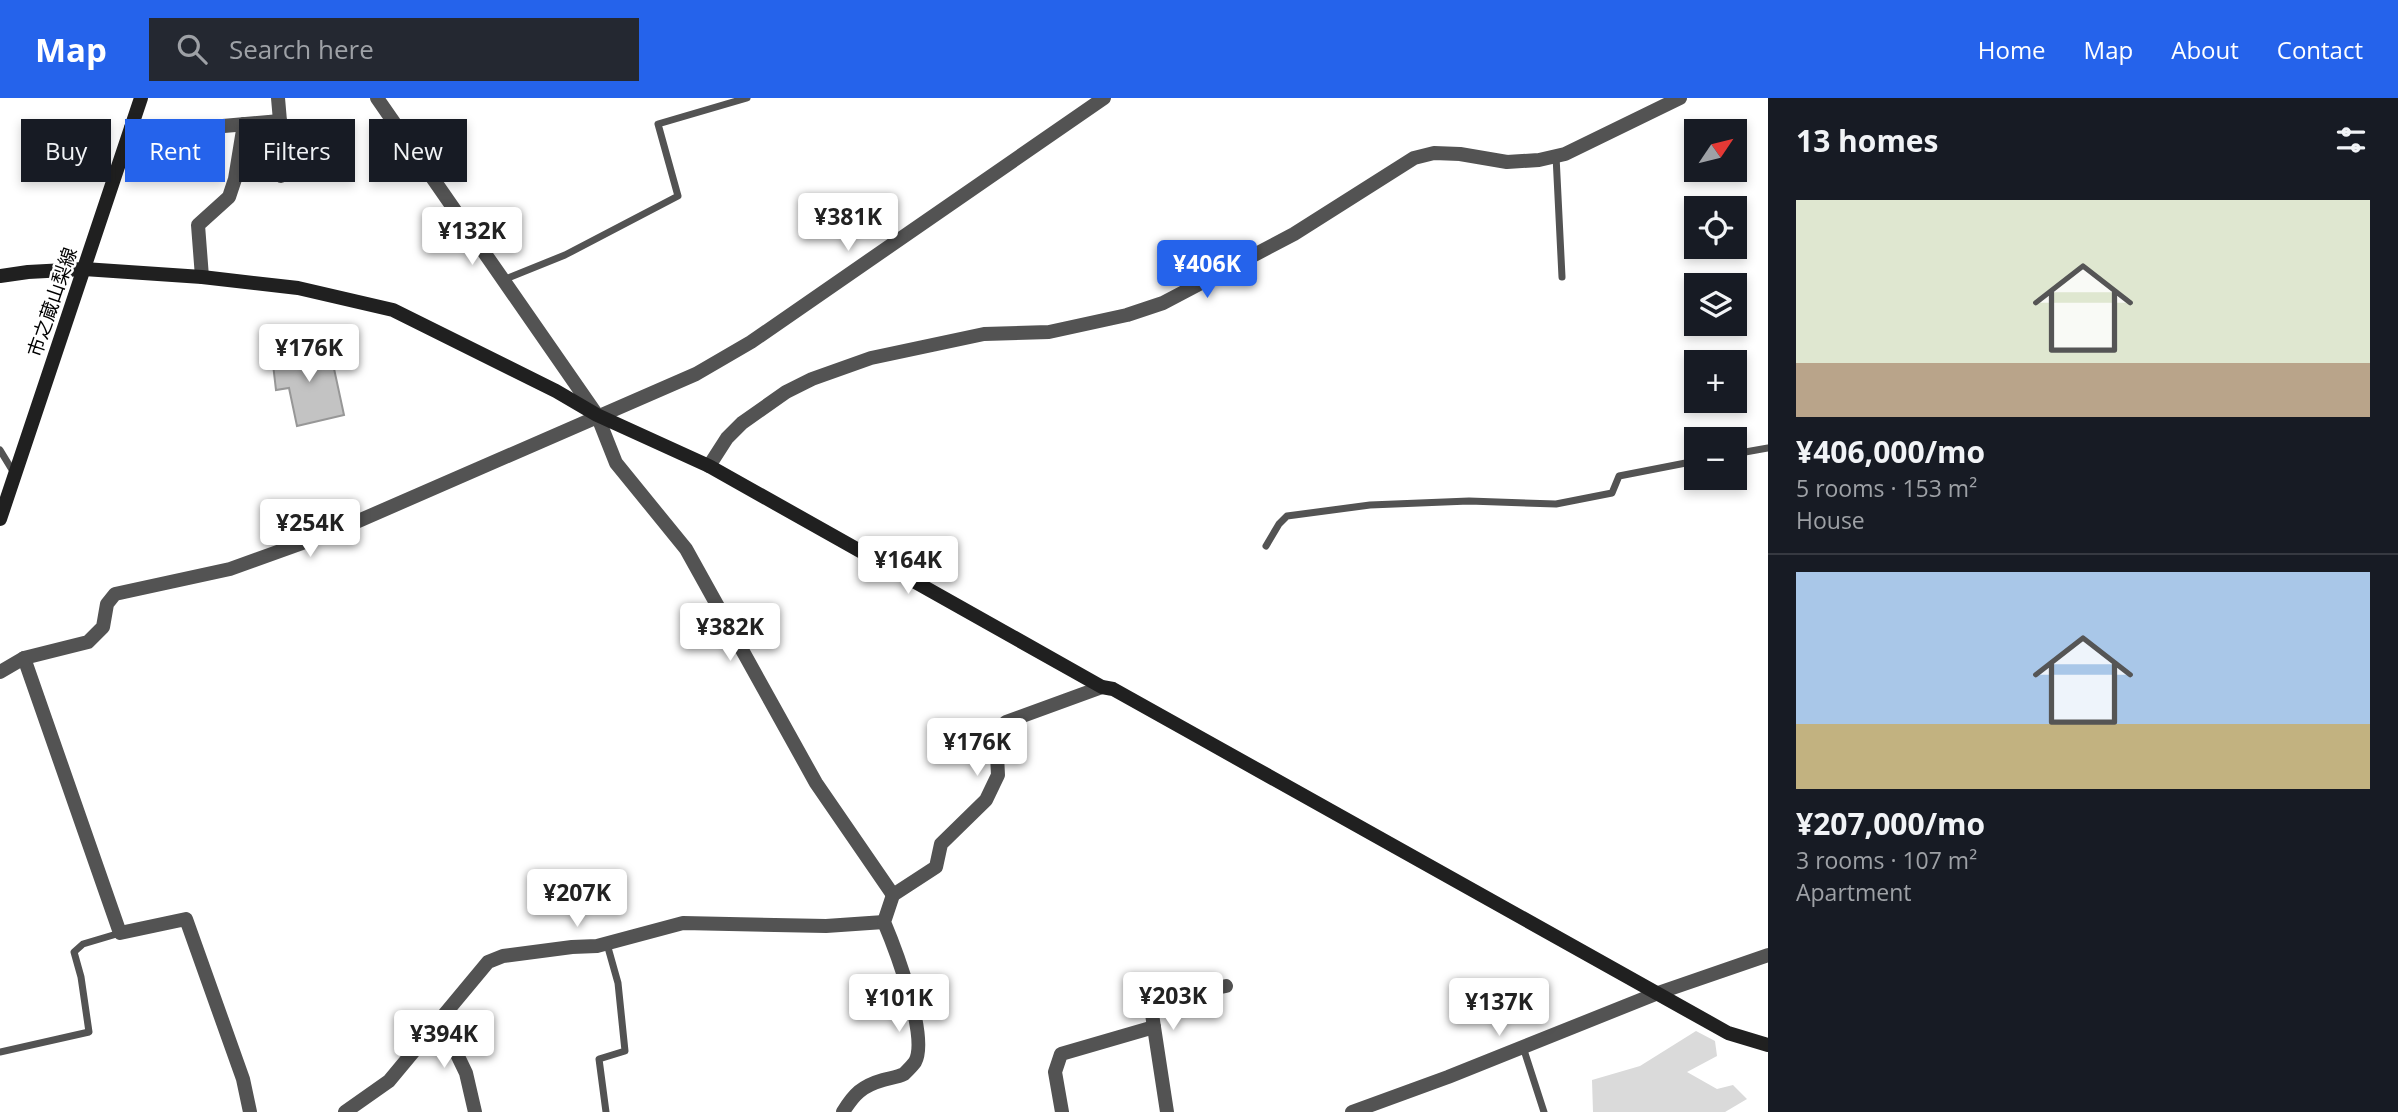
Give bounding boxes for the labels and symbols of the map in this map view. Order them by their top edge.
north arrow [1684,119,1746,182]
pin: ¥381K [799,194,897,253]
pin: ¥132K [423,208,521,267]
pin: ¥406K [1158,240,1256,300]
street label: 市之蔵山梨線 [21,244,83,360]
pin: ¥176K [260,324,358,384]
pin: ¥254K [261,500,359,559]
pin: ¥164K [859,536,957,596]
pin: ¥382K [681,603,779,663]
pin: ¥176K [928,718,1026,778]
pin: ¥207K [528,870,626,929]
pin: ¥203K [1124,972,1222,1032]
pin: ¥101K [850,974,948,1034]
pin: ¥137K [1450,978,1548,1038]
pin: ¥394K [395,1010,493,1070]

